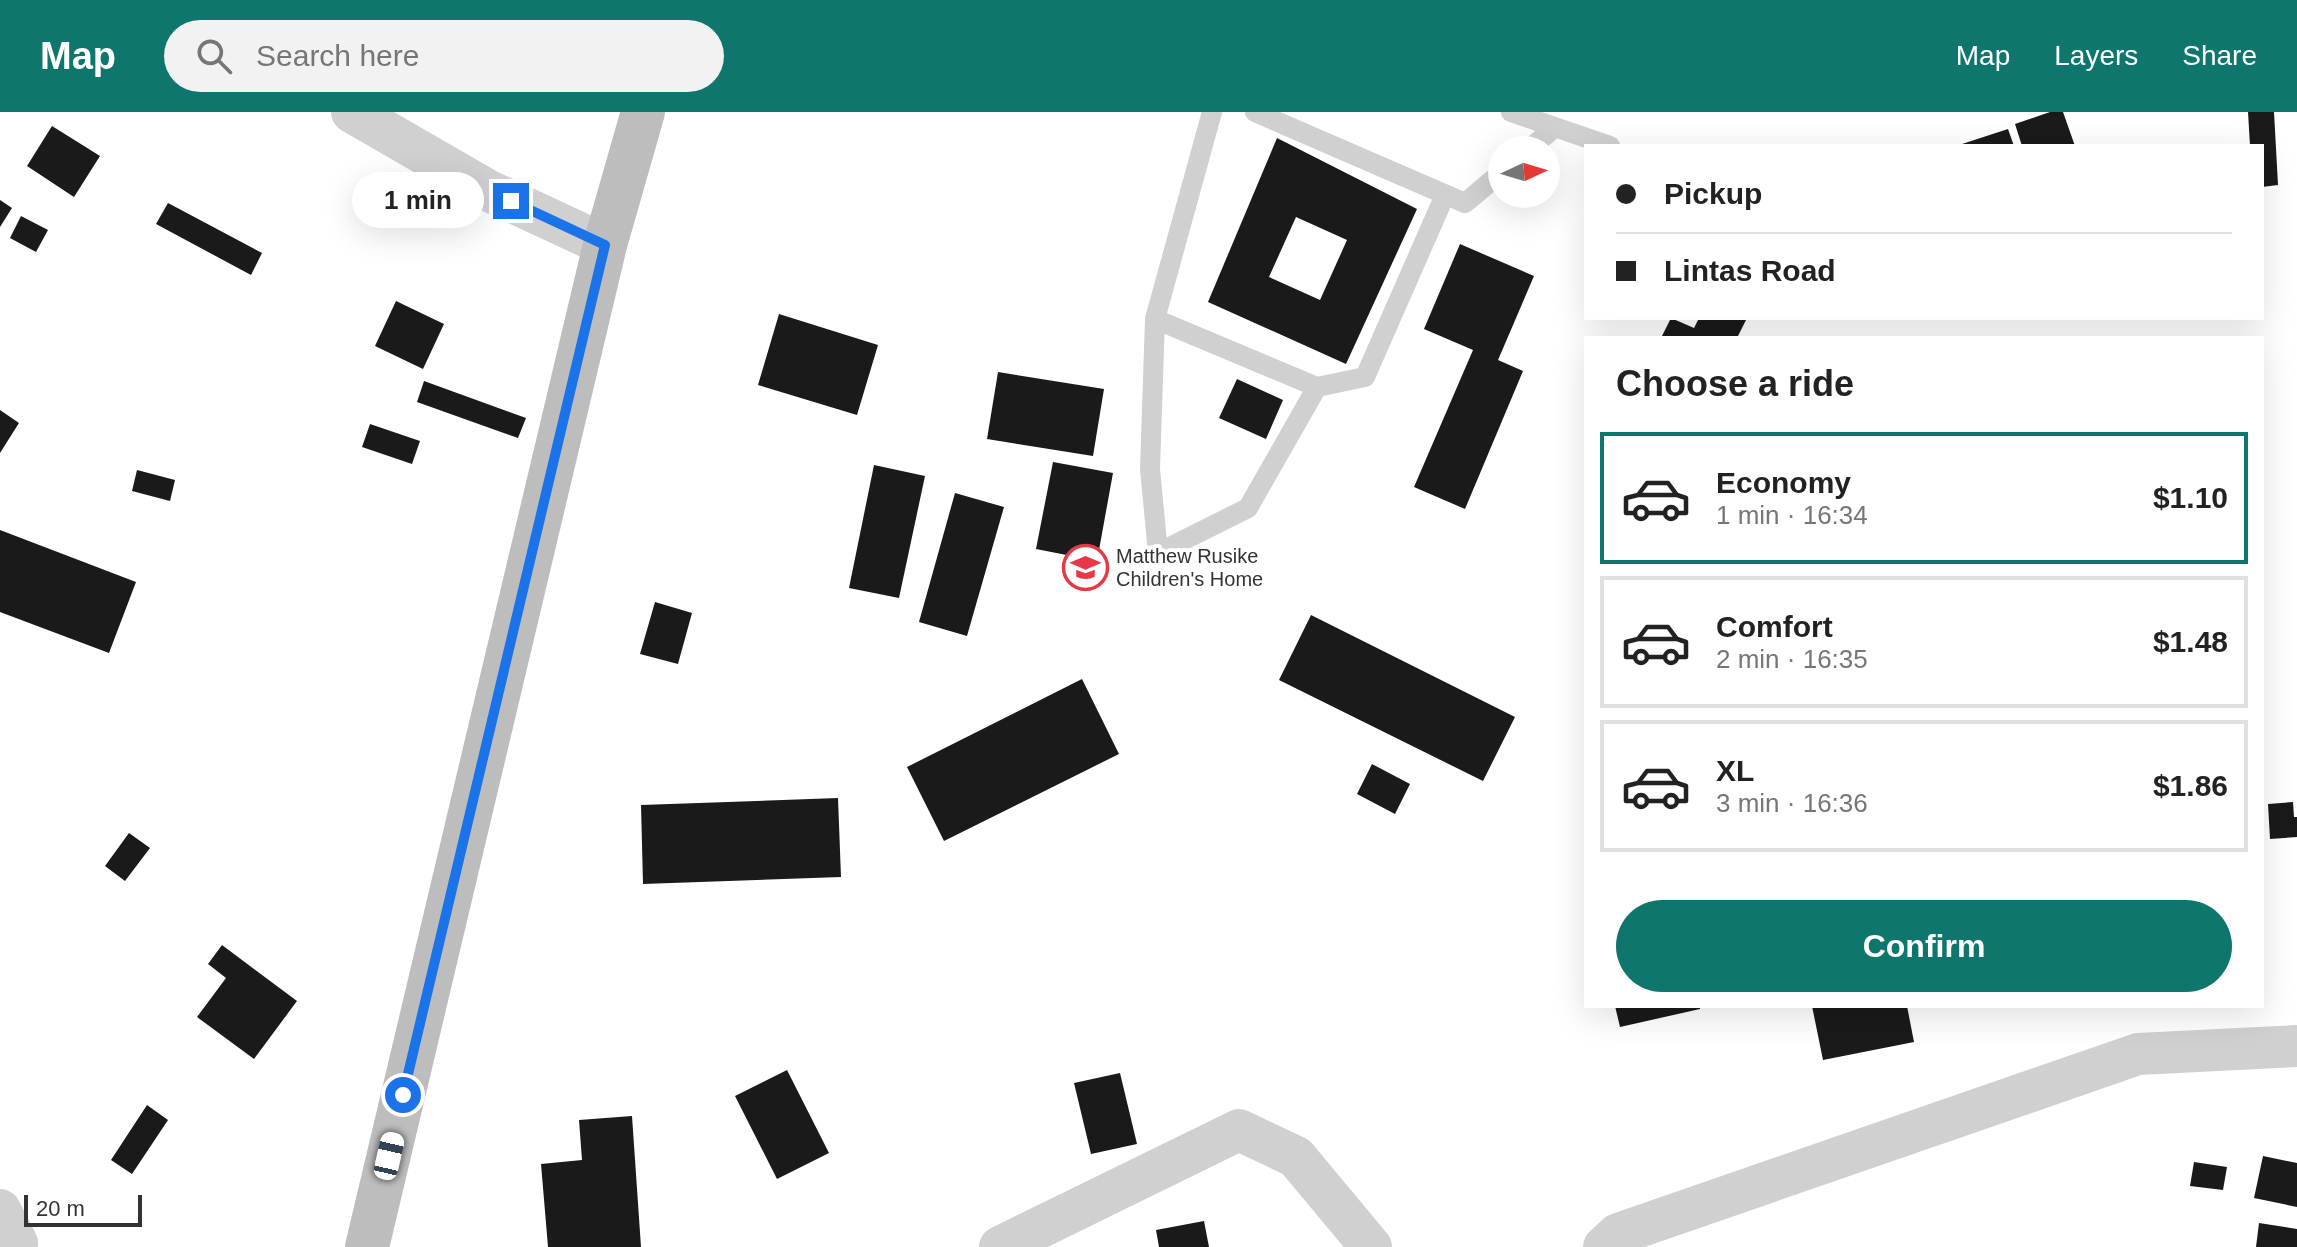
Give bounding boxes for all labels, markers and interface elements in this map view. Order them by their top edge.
search box [164,20,724,92]
icon: search [192,34,236,78]
text: Map [40,35,116,77]
text: Search here [256,39,419,72]
text: Map [1956,40,2010,71]
text: Layers [2054,40,2138,71]
text: Share [2182,40,2257,71]
north arrow [1488,136,1560,208]
map controls [1488,136,1560,208]
callout: 1 min [351,173,483,229]
text: Pickup [1664,177,1762,210]
route end [493,183,529,219]
text: 1 min [384,185,452,215]
text: Lintas Road [1664,254,1836,287]
text: Choose a ride [1616,363,1854,404]
icon: car [1620,462,1692,534]
text: Economy [1716,466,1851,499]
text: $1.10 [2153,481,2228,514]
text: 1 min · 16:34 [1716,500,1868,530]
school or university icon: Matthew Rusike Children's Home [1061,543,1109,591]
place label: Matthew Rusike Children's Home [1116,545,1263,590]
icon: car [1620,606,1692,678]
text: Comfort [1716,610,1833,643]
text: $1.48 [2153,625,2228,658]
text: 2 min · 16:35 [1716,644,1868,674]
icon: car [1620,750,1692,822]
text: XL [1716,754,1754,787]
text: $1.86 [2153,769,2228,802]
text: 3 min · 16:36 [1716,788,1868,818]
button: Confirm [1616,900,2232,992]
route start [385,1077,421,1113]
car [372,1130,406,1182]
scale bar [24,1191,142,1227]
text: 20 m [36,1196,85,1221]

